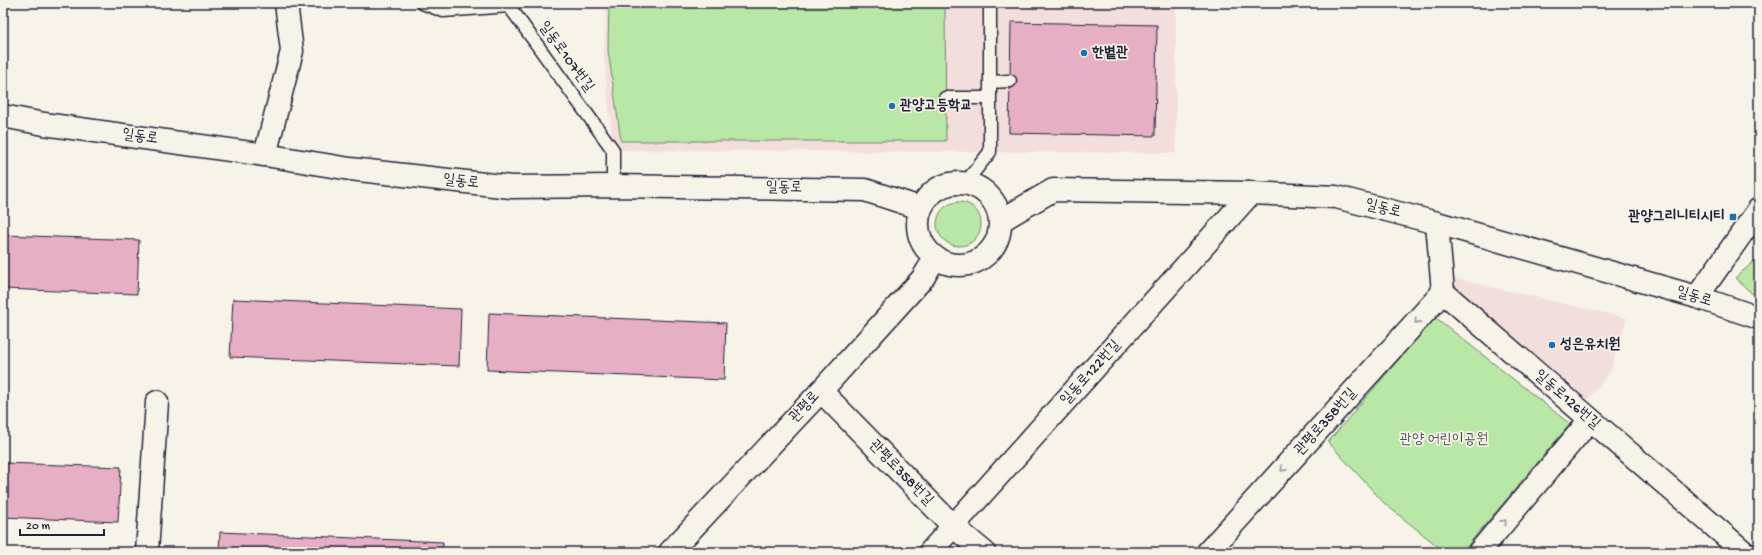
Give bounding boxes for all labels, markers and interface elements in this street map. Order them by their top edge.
street label: 일동로107번길 [534,18,598,96]
place label: 한볕관 [1091,44,1128,62]
marker: 한볕관 [1079,48,1089,58]
place label: 관양고등학교 [899,97,972,115]
marker: 관양고등학교 [887,101,897,111]
street label: 일동로 [121,126,159,148]
street label: 일동로 [442,171,480,193]
street label: 일동로 [766,179,802,197]
street label: 일동로 [1363,196,1403,222]
place label: 관양그리니티시티 [1627,208,1725,226]
marker: 관양그리니티시티 [1728,212,1738,222]
street label: 일동로 [1674,283,1714,311]
one-way arrow [1415,316,1422,323]
place label: 성은유치원 [1560,336,1620,354]
street label: 일동로122번길 [1057,337,1125,409]
marker: 성은유치원 [1547,340,1557,350]
street label: 일동로126번길 [1530,367,1604,433]
street label: 관평로358번길 [1291,385,1361,459]
street label: 관평로 [786,388,824,426]
park label: 관양 어린이공원 [1400,431,1488,449]
street label: 관평로358번길 [865,436,937,510]
one-way arrow [1280,464,1288,472]
scale bar [20,511,104,537]
text: 20 m [26,520,51,534]
one-way arrow [1500,520,1507,527]

